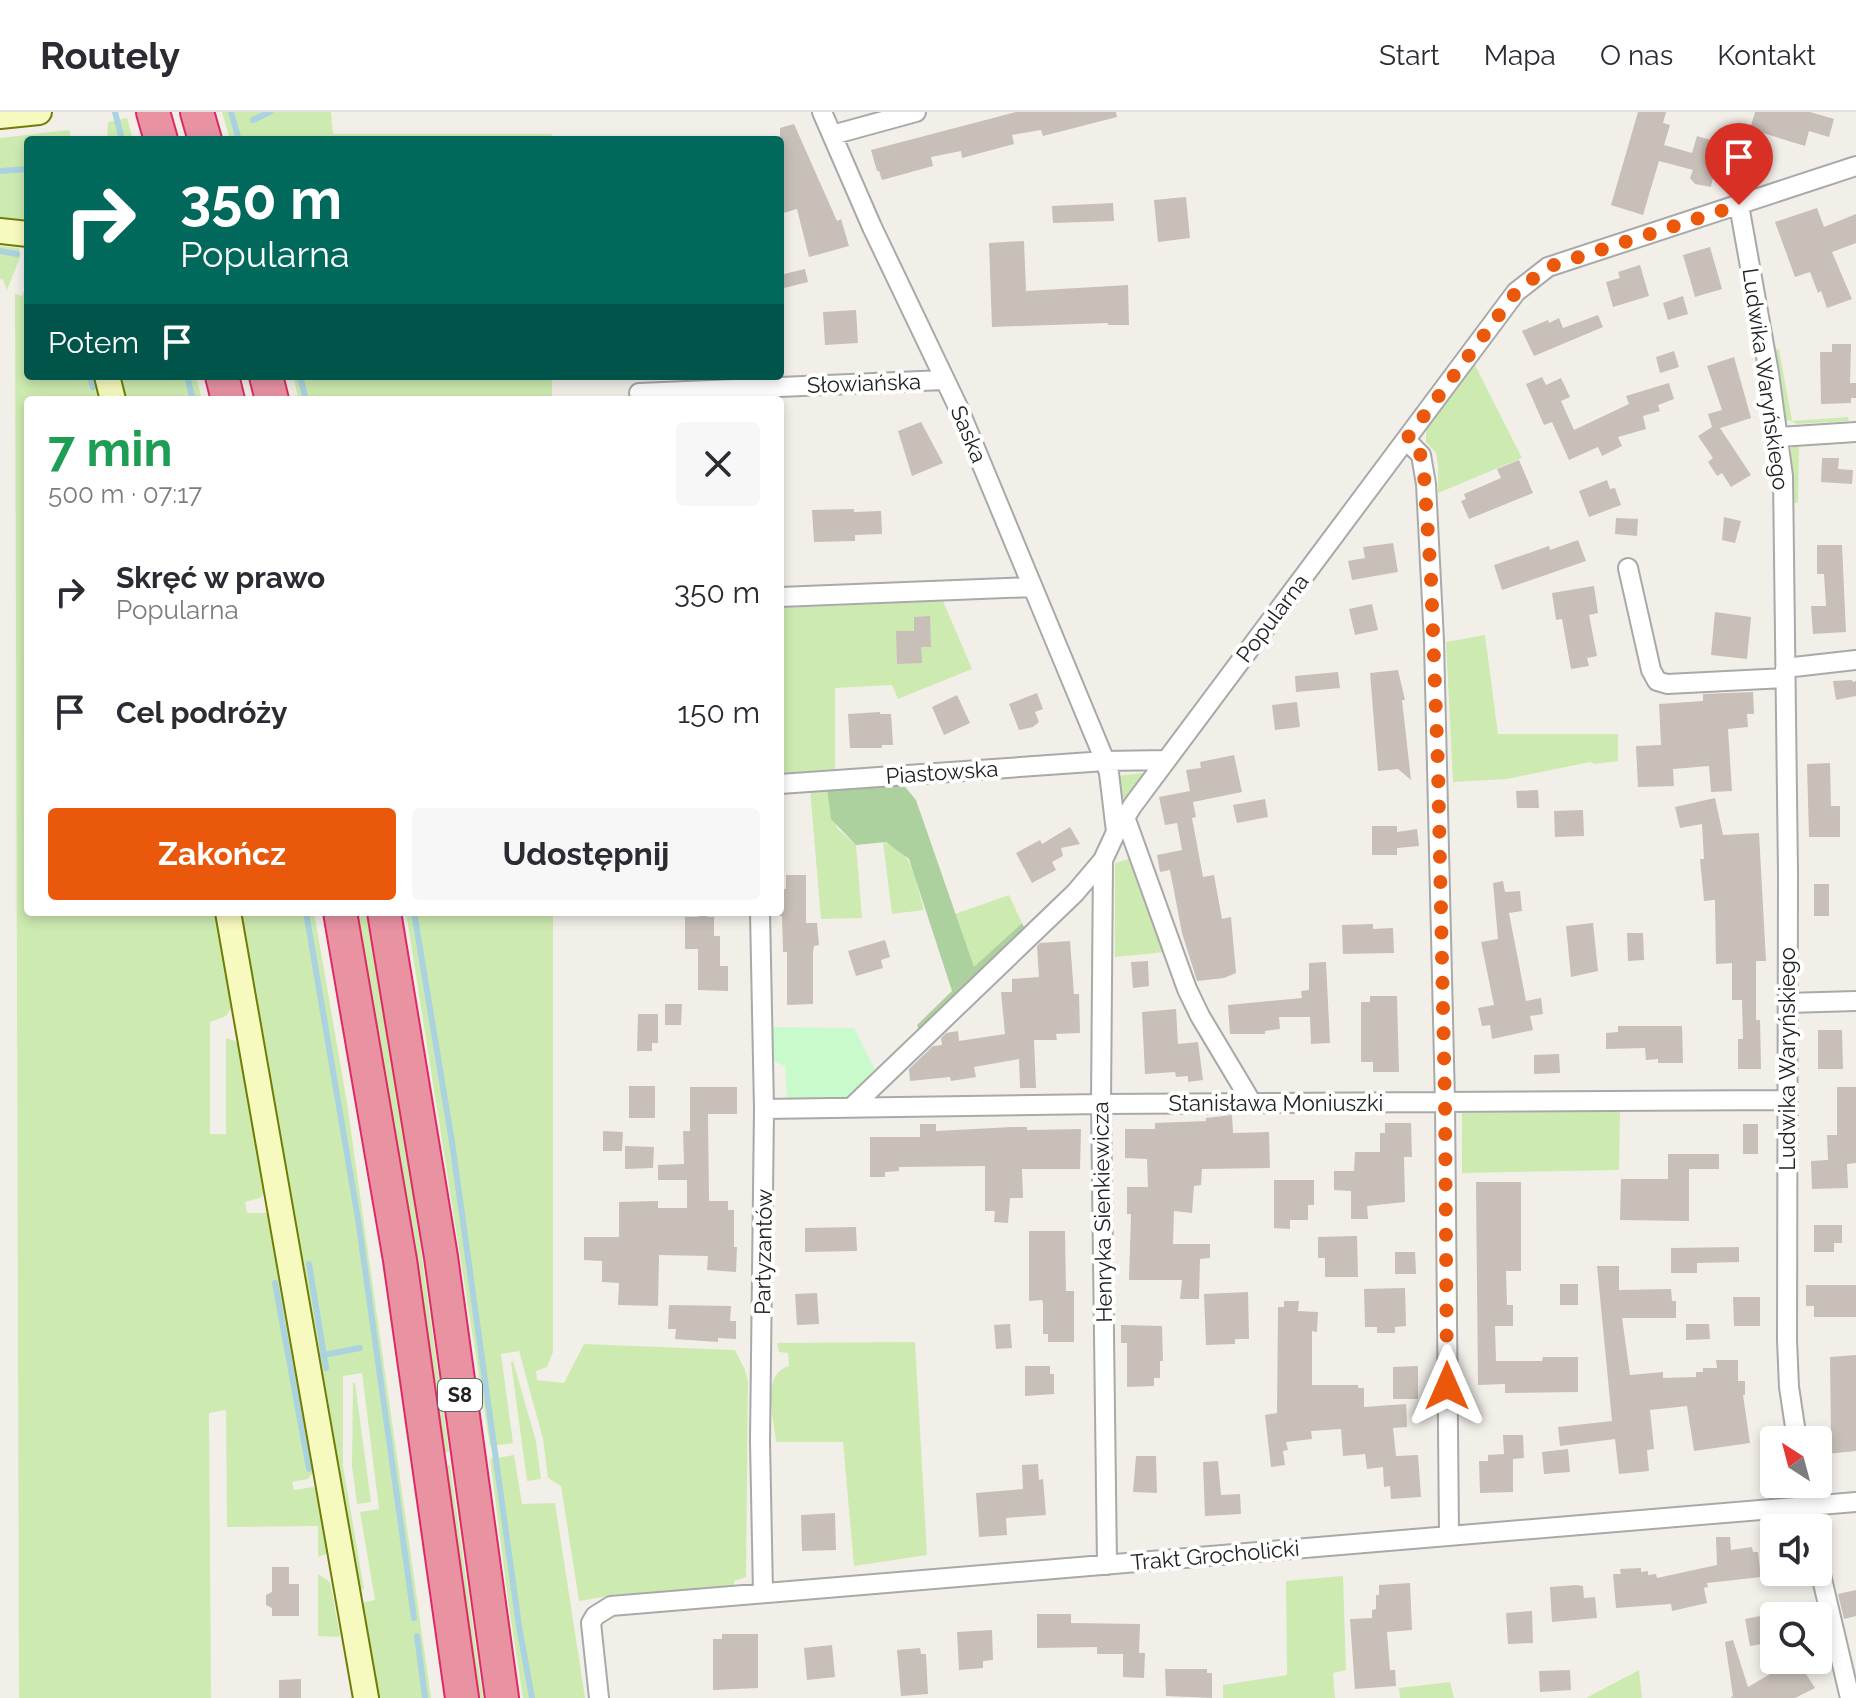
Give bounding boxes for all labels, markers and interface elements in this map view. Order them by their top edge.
text: Routely [40,33,180,78]
text: Start [1379,39,1440,72]
text: Mapa [1484,39,1556,72]
text: O nas [1600,39,1673,72]
text: Kontakt [1717,39,1816,72]
pin [1705,123,1773,205]
icon: arrive [1717,135,1761,179]
text: 350 m [180,166,342,232]
icon: right [48,168,152,272]
text: Popularna [180,233,350,275]
street label: Ludwika Waryńskiego [1738,266,1794,492]
icon: arrive [155,320,199,364]
text: Potem [48,325,139,360]
street label: Słowiańska [806,368,922,398]
street label: Saska [945,401,993,467]
text: 7 min [48,421,172,477]
button: close [676,422,760,506]
text: 500 m · 07:17 [48,479,202,509]
text: Skręć w prawo [116,560,325,595]
street label: Popularna [1230,569,1314,667]
icon: right [48,570,92,614]
text: 350 m [674,575,760,610]
text: Popularna [116,595,239,625]
icon: arrive [48,690,92,734]
text: Cel podróży [116,695,288,730]
text: 150 m [677,695,760,730]
street label: Piastowska [885,755,999,789]
button: Zakończ [48,808,396,900]
button: Udostępnij [412,808,760,900]
street label: Ludwika Waryńskiego [1774,947,1800,1171]
street label: Stanisława Moniuszki [1169,1090,1383,1116]
street label: Henryka Sienkiewicza [1087,1101,1117,1323]
street label: Partyzantów [749,1189,777,1315]
position arrow [1405,1344,1489,1428]
road number: S8 [438,1379,482,1411]
north arrow [1760,1426,1832,1498]
map controls [1760,1426,1832,1674]
button: sound [1760,1514,1832,1586]
street label: Trakt Grocholicki [1130,1535,1300,1575]
button: search [1760,1602,1832,1674]

